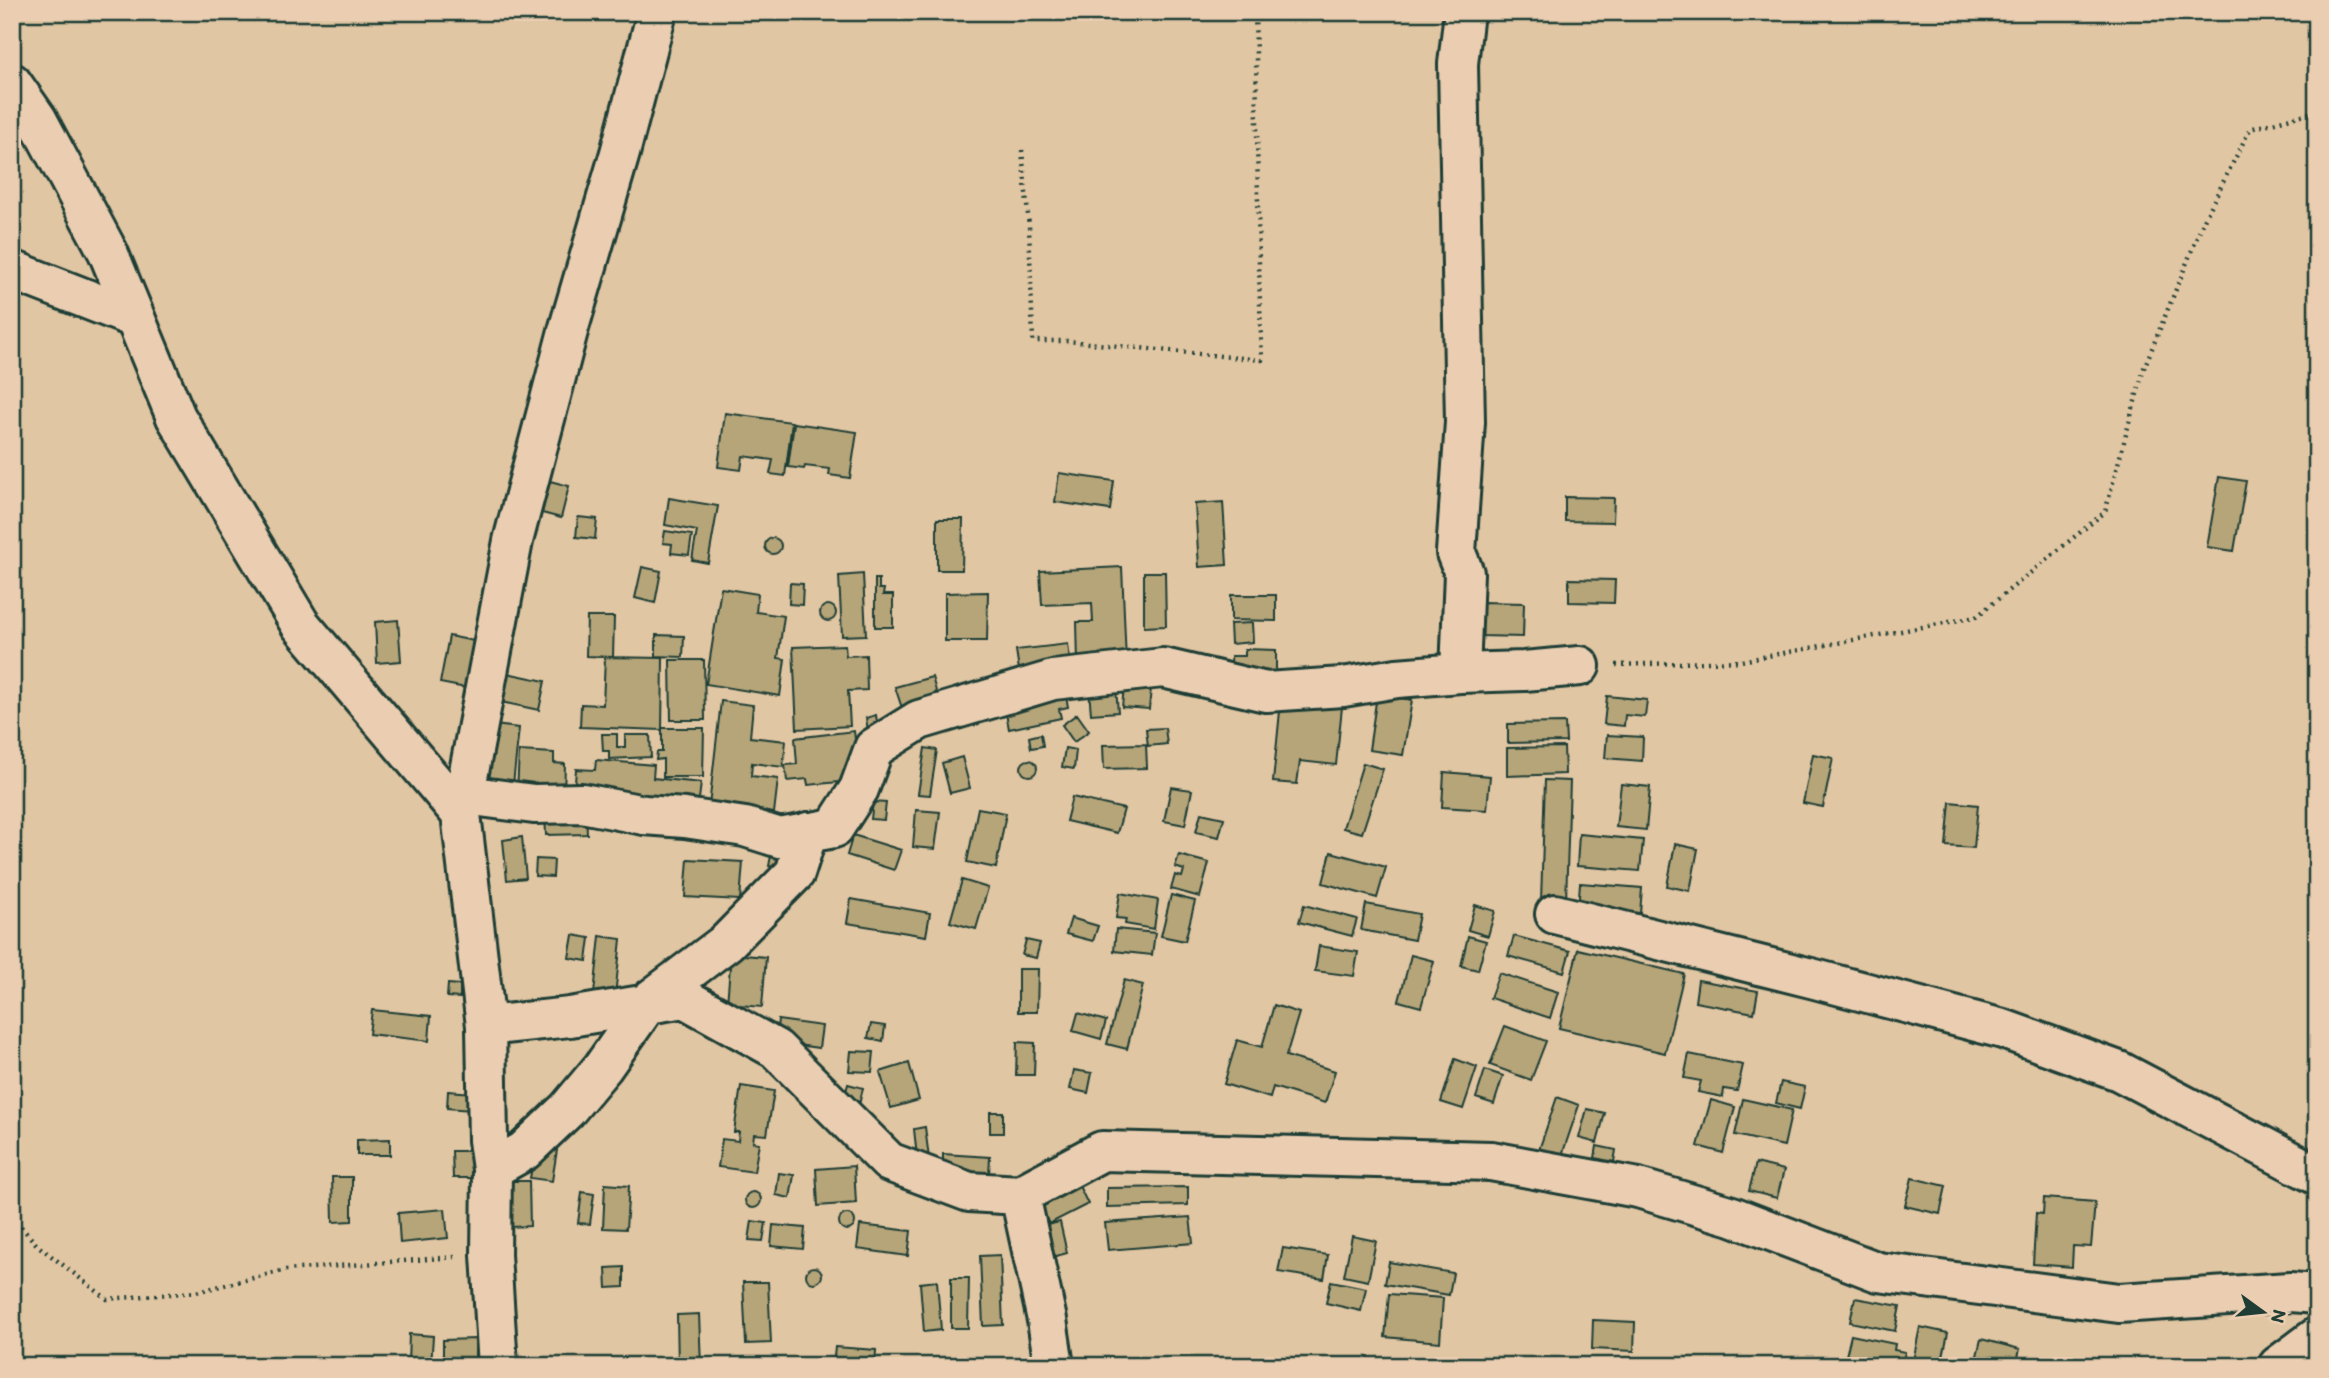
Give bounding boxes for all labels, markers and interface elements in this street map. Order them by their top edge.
north arrow [2228,1276,2298,1346]
text: N [2266,1307,2292,1325]

